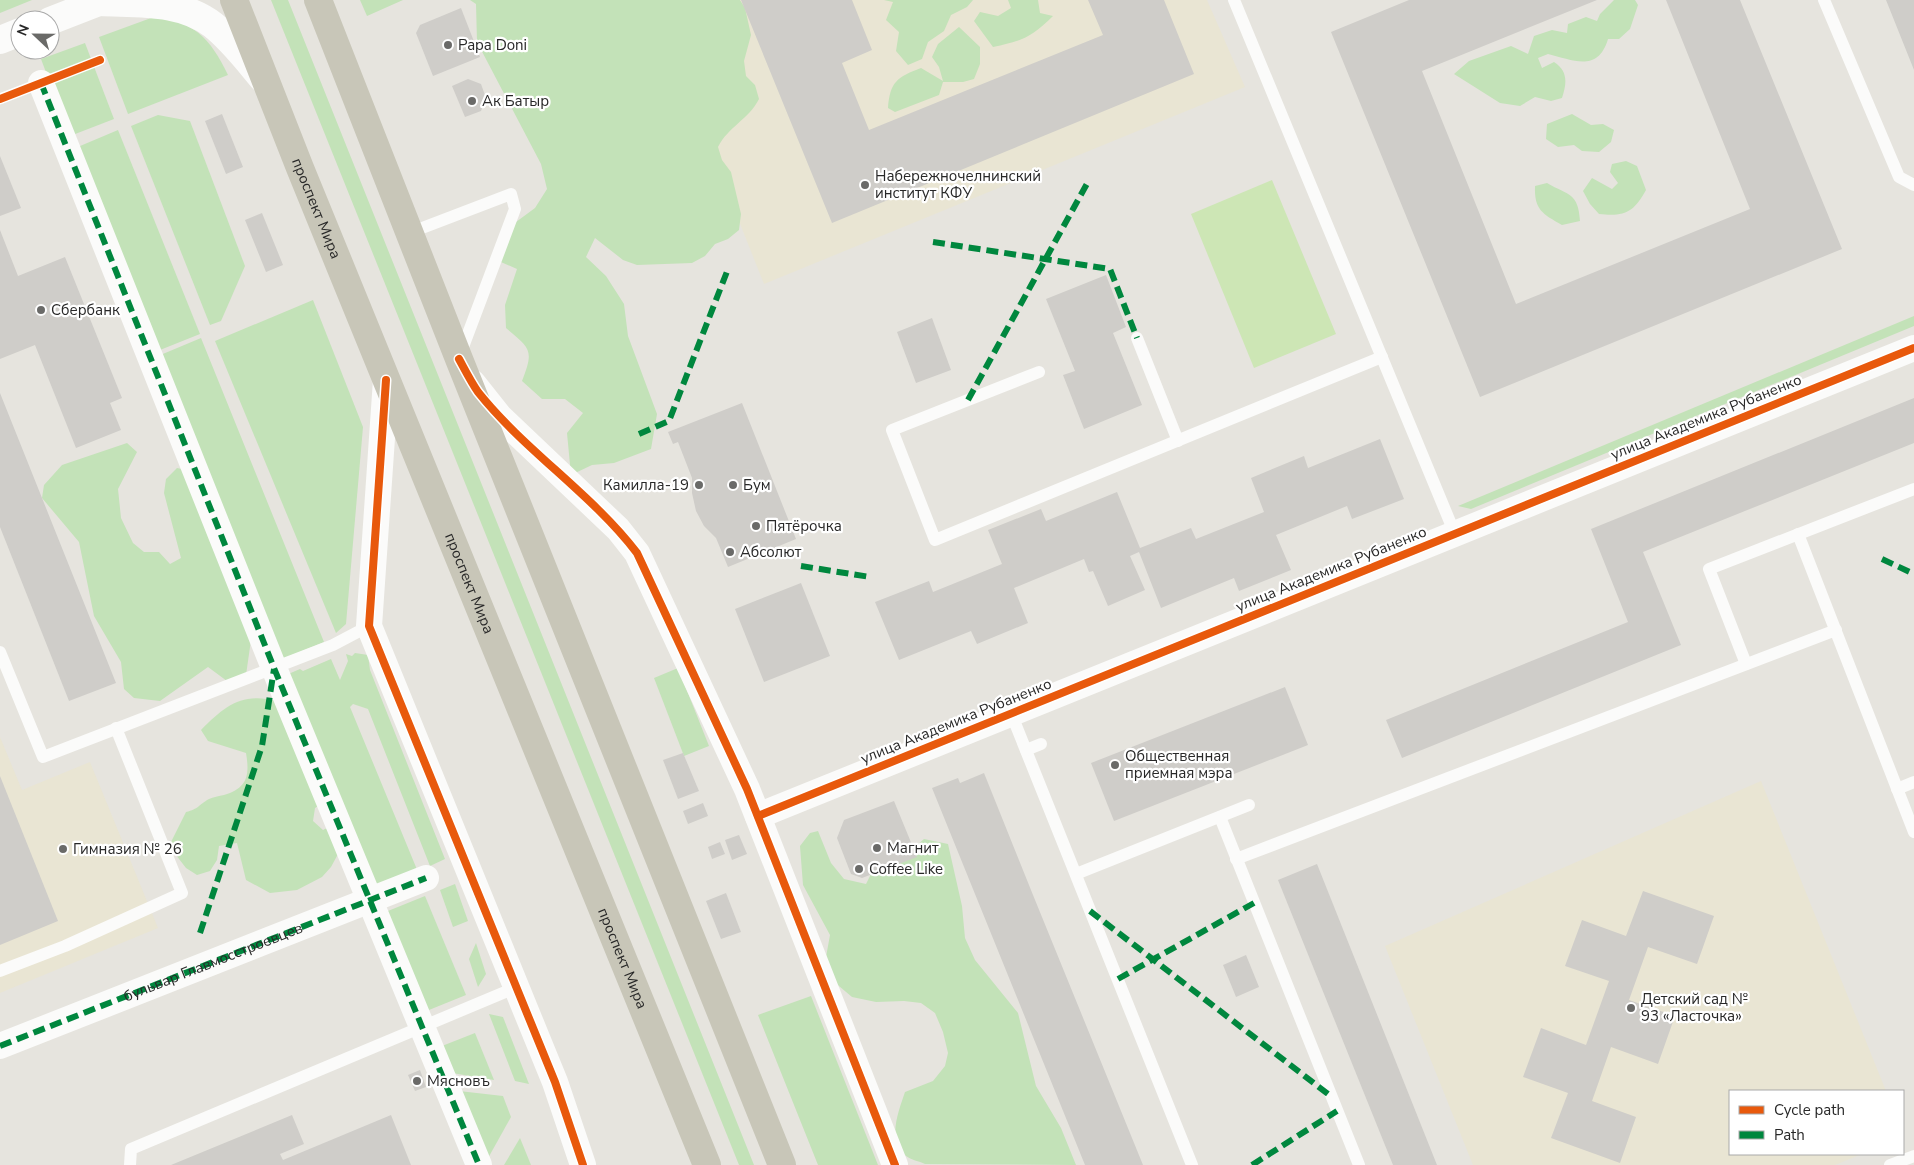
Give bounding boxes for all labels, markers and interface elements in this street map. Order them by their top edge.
north arrow [10,10,60,60]
text: N [13,22,34,39]
place label: Papa Doni [458,35,527,55]
marker: Papa Doni [442,39,454,51]
place label: Ак Батыр [482,91,549,111]
marker: Ак Батыр [466,95,478,107]
street label: проспект Мира [287,155,346,262]
place label: Набережночелнинский институт КФУ [875,166,1041,203]
marker: Набережночелнинский институт КФУ [859,179,871,191]
place label: Сбербанк [51,300,120,320]
marker: Сбербанк [35,304,47,316]
street label: улица Академика Рубаненко [1608,369,1804,465]
place label: Камилла-19 [603,475,689,495]
place label: Бум [743,475,771,495]
marker: Камилла-19 [693,479,705,491]
marker: Бум [727,479,739,491]
place label: Пятёрочка [766,516,842,536]
marker: Пятёрочка [750,520,762,532]
street label: улица Академика Рубаненко [1233,521,1429,617]
street label: проспект Мира [440,530,499,637]
place label: Абсолют [740,542,802,562]
marker: Абсолют [724,546,736,558]
street label: улица Академика Рубаненко [858,673,1054,769]
place label: Общественная приемная мэра [1125,746,1232,783]
marker: Общественная приемная мэра [1109,759,1121,771]
place label: Магнит [887,838,939,858]
place label: Гимназия № 26 [73,839,182,859]
marker: Магнит [871,842,883,854]
marker: Гимназия № 26 [57,843,69,855]
place label: Coffee Like [869,859,943,879]
marker: Coffee Like [853,863,865,875]
street label: проспект Мира [593,905,652,1012]
street label: бульвар Главмосстроевцев [121,918,306,1006]
place label: Детский сад № 93 «Ласточка» [1641,989,1748,1026]
marker: Детский сад № 93 «Ласточка» [1625,1002,1637,1014]
place label: Мясновъ [427,1071,490,1091]
marker: Мясновъ [411,1075,423,1087]
legend [1729,1090,1904,1155]
text: Cycle path [1774,1100,1845,1120]
text: Path [1774,1125,1805,1145]

